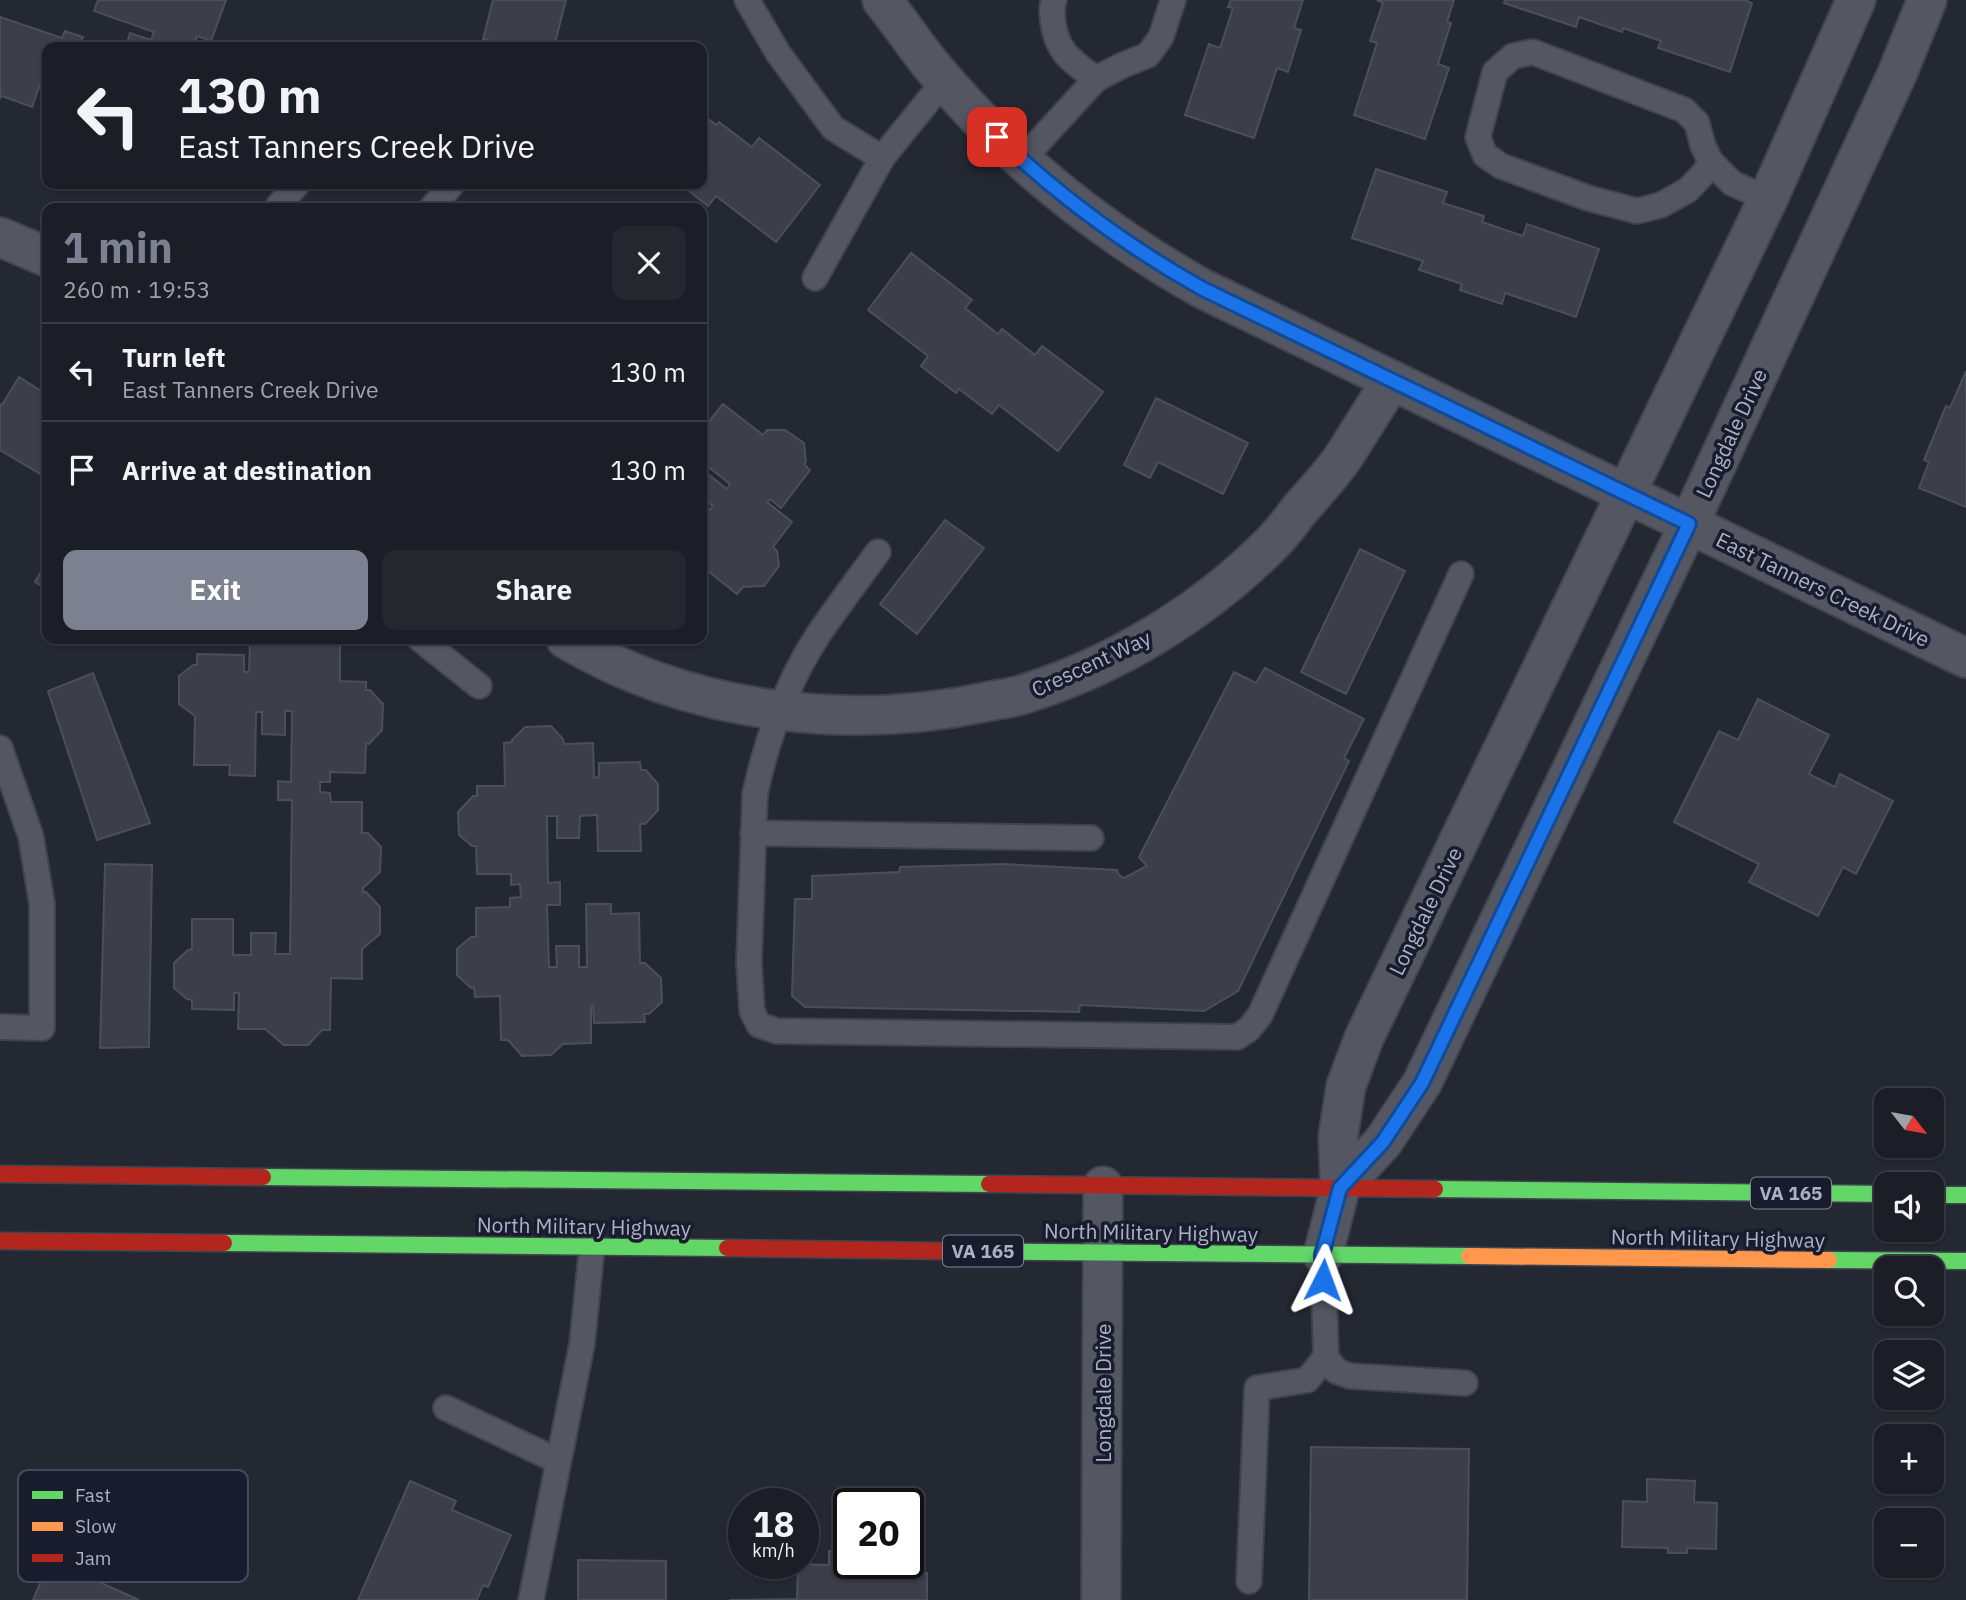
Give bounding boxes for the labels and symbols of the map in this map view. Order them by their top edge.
pin [967,107,1027,167]
street label: Longdale Drive [1689,364,1773,502]
street label: East Tanners Creek Drive [1712,525,1934,653]
street label: Crescent Way [1027,623,1156,703]
street label: Longdale Drive [1382,842,1468,980]
north arrow [1874,1088,1944,1158]
road number: VA 165 [1751,1177,1831,1208]
street label: North Military Highway [477,1210,692,1242]
street label: North Military Highway [1044,1216,1259,1248]
street label: North Military Highway [1611,1222,1826,1254]
road number: VA 165 [943,1236,1023,1266]
position arrow [1286,1243,1360,1317]
street label: Longdale Drive [1089,1323,1117,1463]
legend [18,1470,248,1582]
text: Fast [75,1483,111,1507]
speed limit sign: 20 [833,1488,924,1579]
text: Slow [75,1514,116,1538]
text: Jam [75,1546,111,1570]

